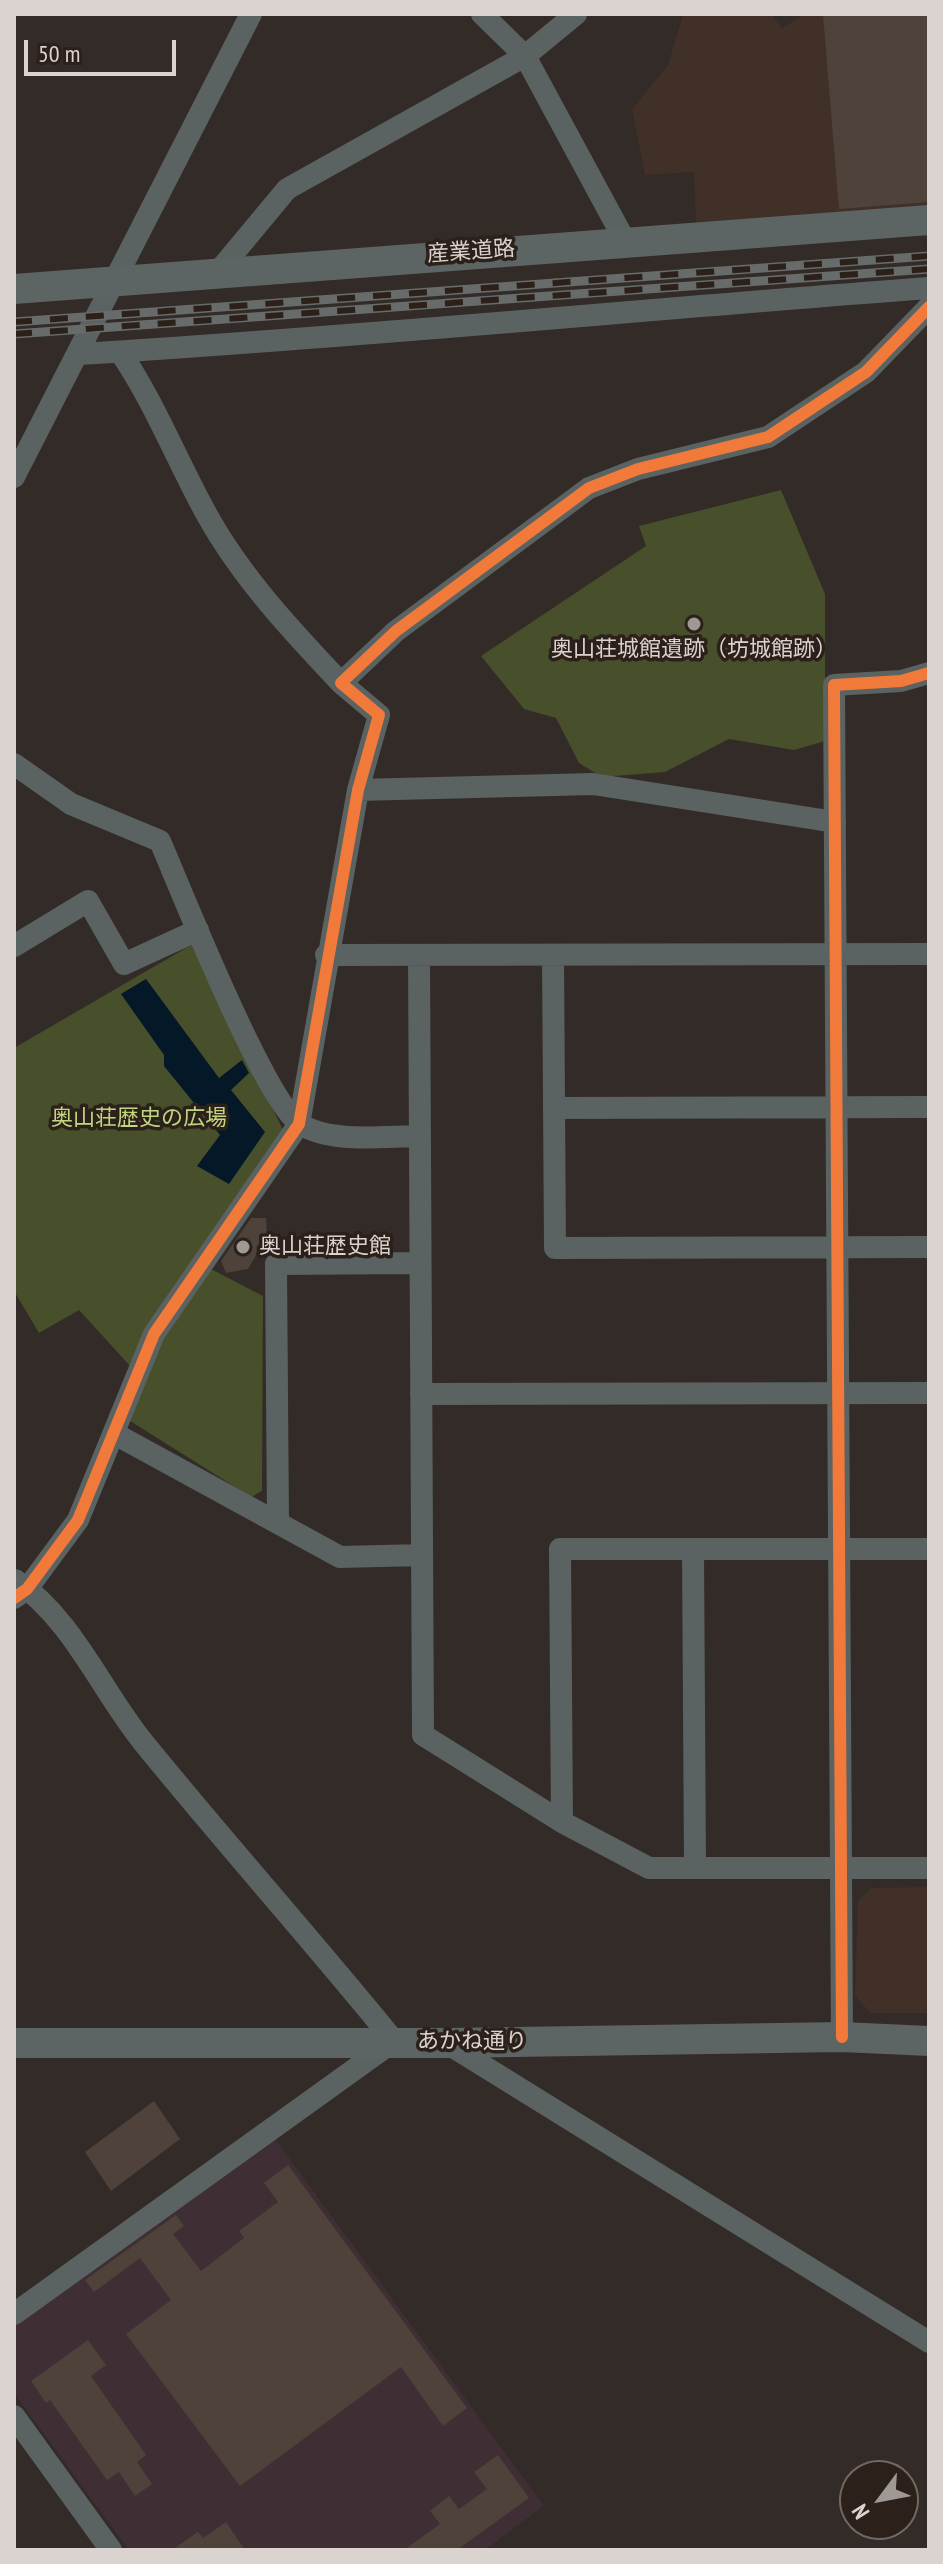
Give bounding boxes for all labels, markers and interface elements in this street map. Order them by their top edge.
scale bar [28,24,180,74]
text: 50 m [38,38,80,69]
street label: 産業道路 [426,236,516,268]
marker: 奥山荘城館遺跡（坊城館跡） [685,615,703,633]
place label: 奥山荘城館遺跡（坊城館跡） [551,637,837,663]
park label: 奥山荘歴史の広場 [51,1106,227,1132]
place label: 奥山荘歴史館 [259,1234,391,1260]
marker: 奥山荘歴史館 [234,1238,252,1256]
street label: あかね通り [417,2029,527,2055]
north arrow [839,2460,919,2540]
text: N [845,2499,875,2524]

